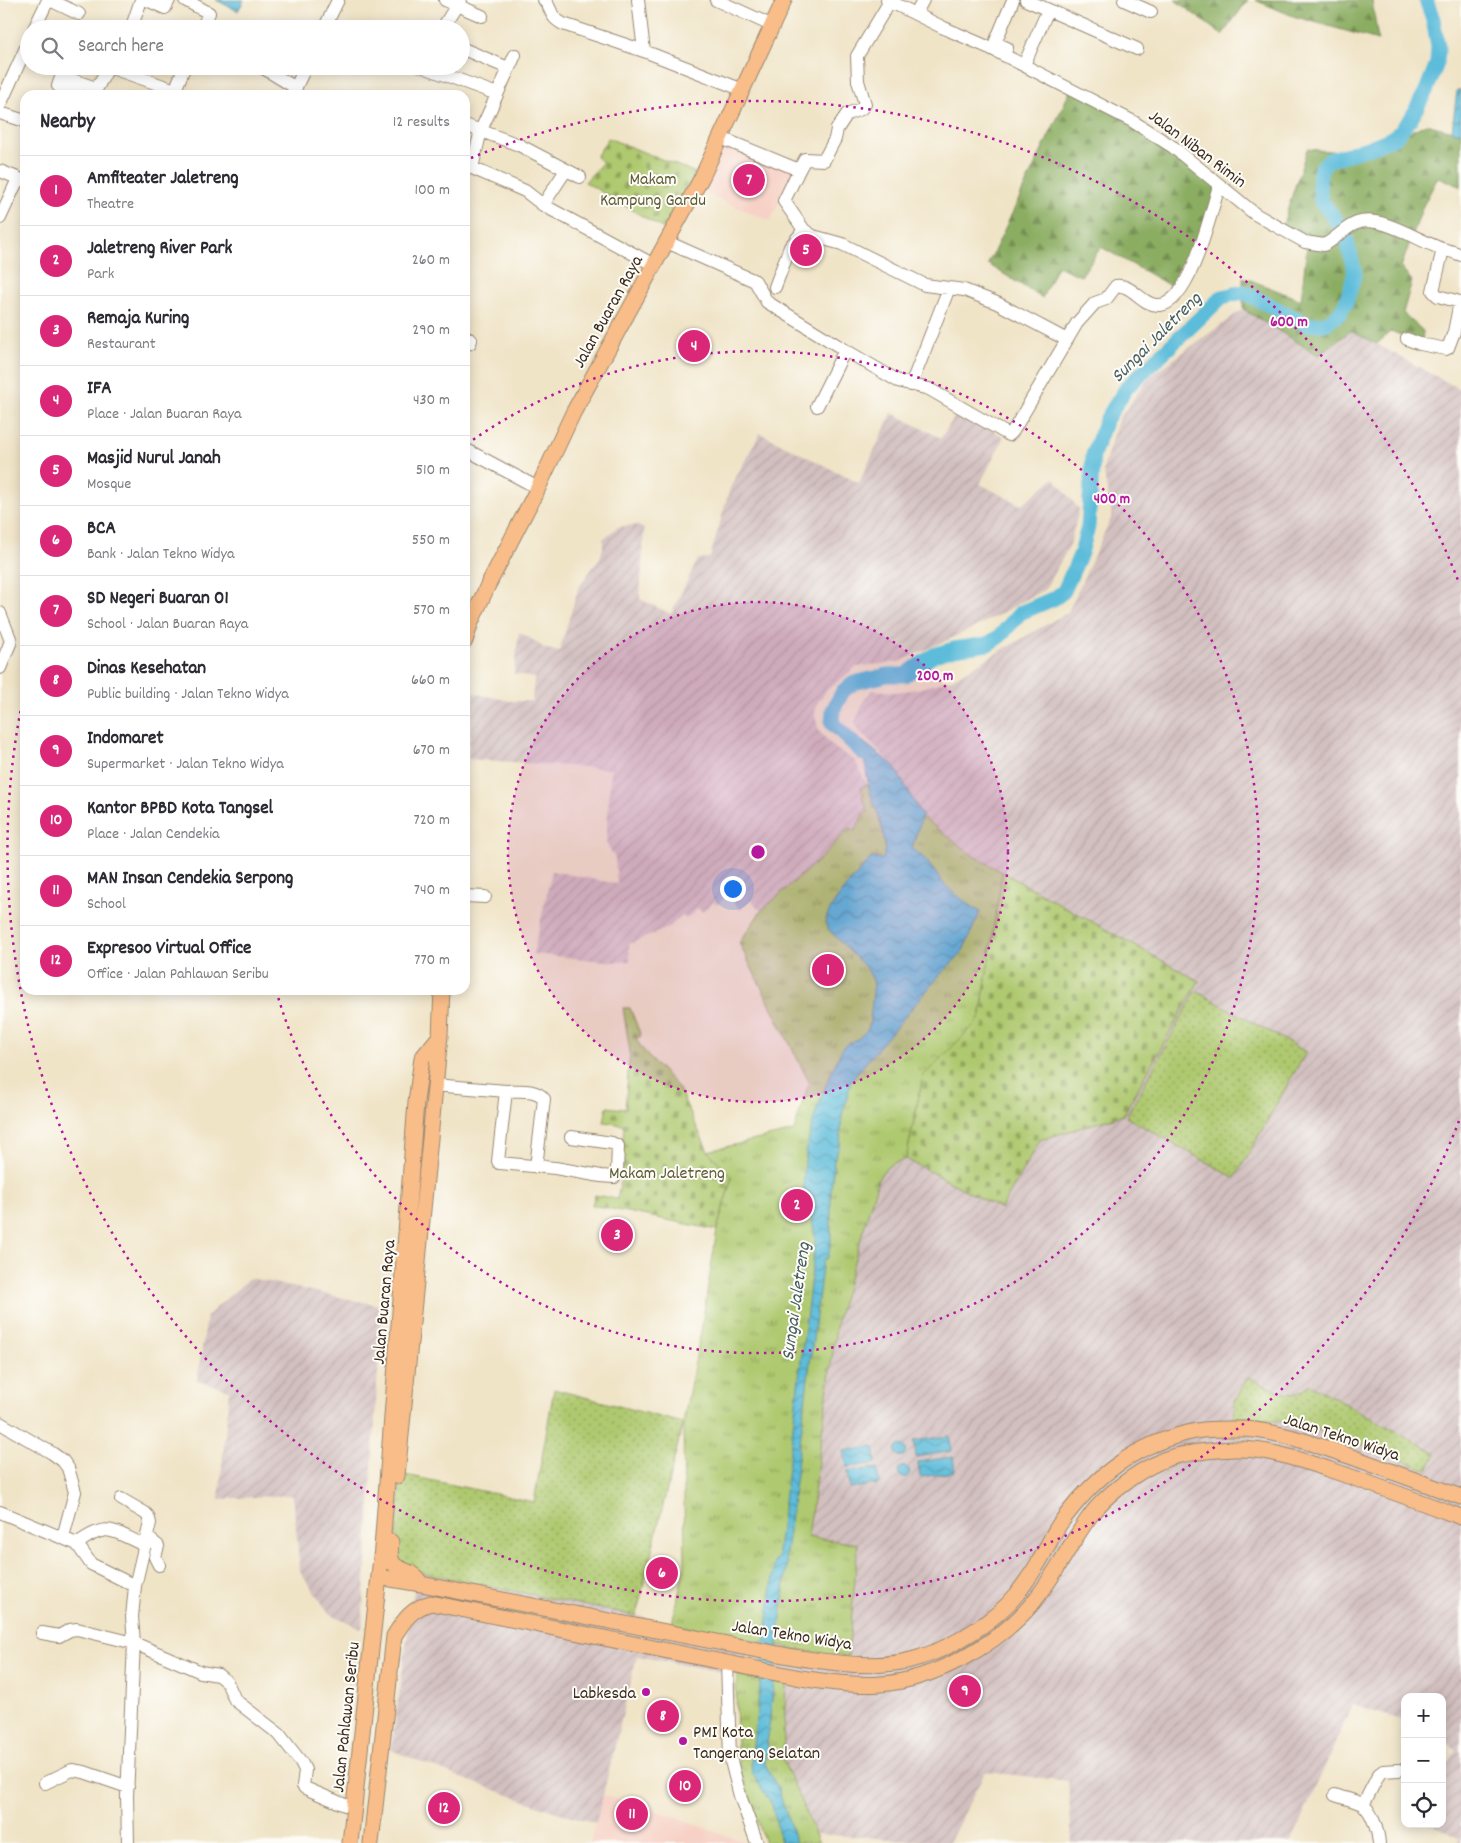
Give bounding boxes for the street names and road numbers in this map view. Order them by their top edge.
street label: Jalan Niban Rimin [1142,105,1251,195]
street label: Jalan Buaran Raya [568,251,651,373]
street label: Jalan Buaran Raya [368,1238,403,1366]
street label: Jalan Tekno Widya [1280,1408,1403,1469]
street label: Jalan Tekno Widya [730,1615,854,1658]
street label: Jalan Pahlawan Seribu [327,1641,368,1794]

